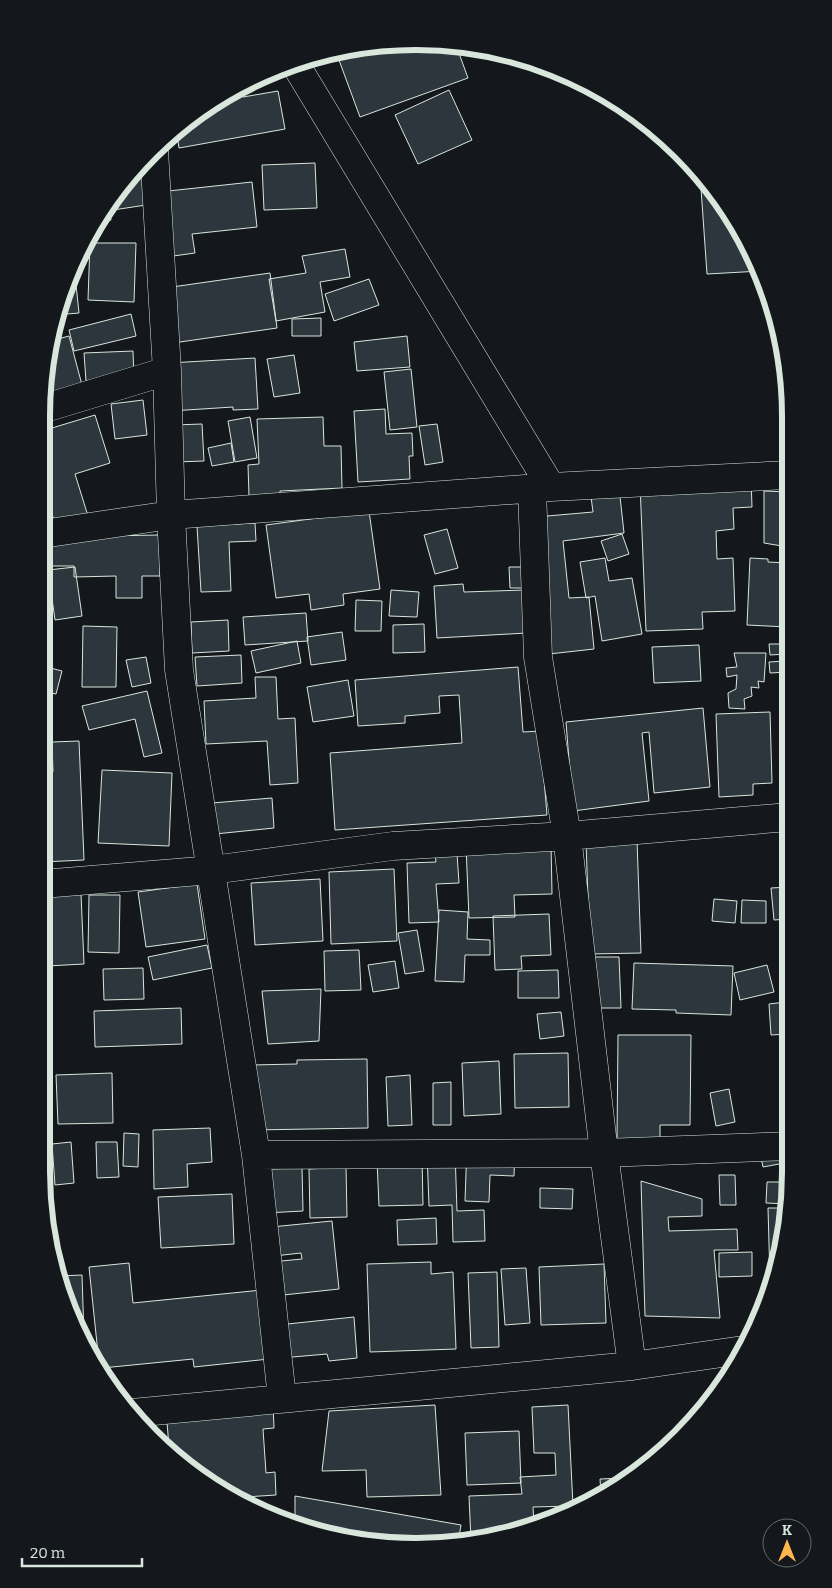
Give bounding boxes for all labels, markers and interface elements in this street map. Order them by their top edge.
north arrow [762,1518,812,1568]
text: K [782,1522,792,1539]
scale bar [22,1536,142,1568]
text: 20 m [30,1544,66,1562]

